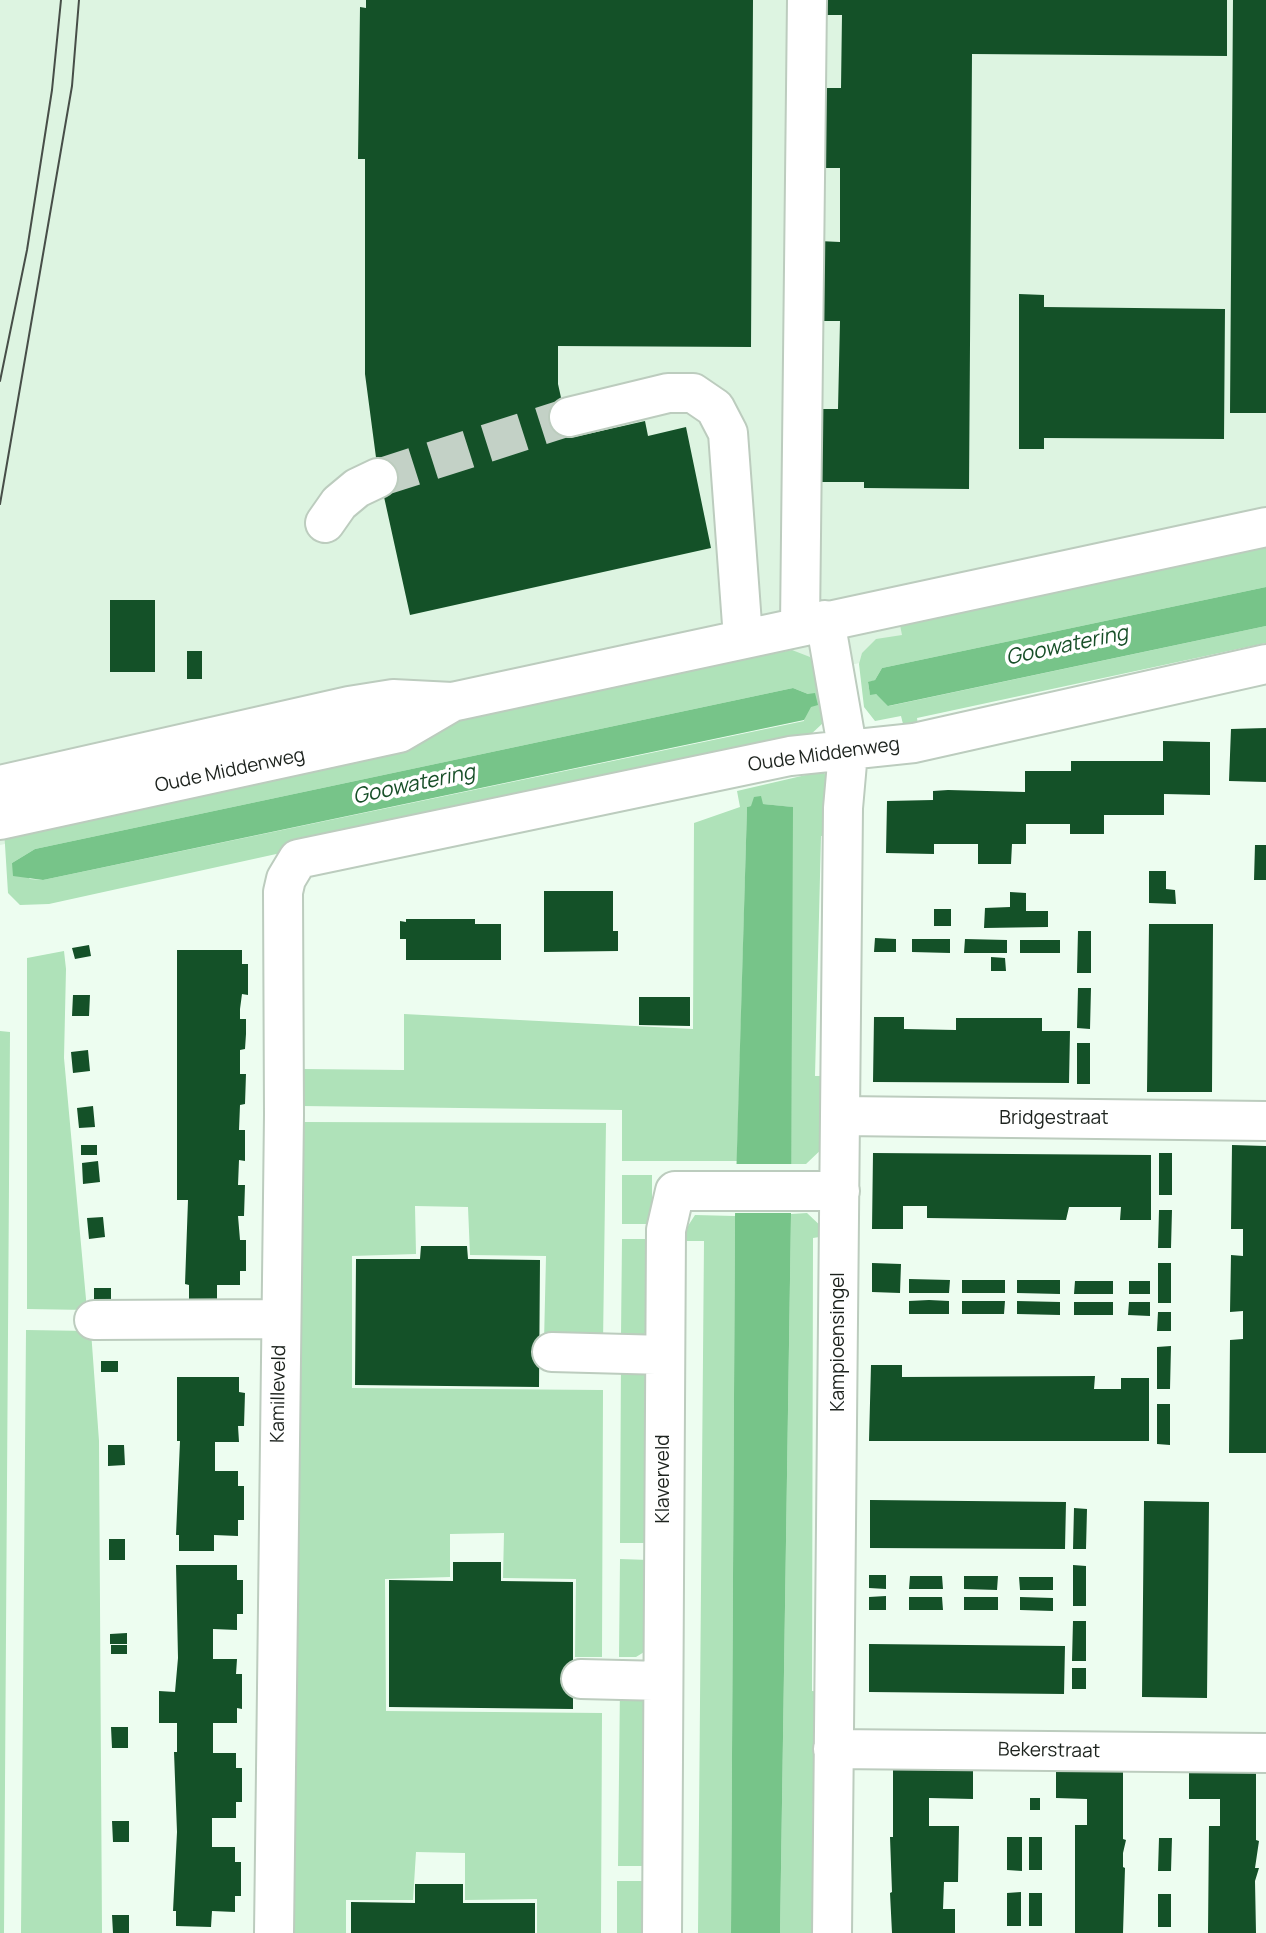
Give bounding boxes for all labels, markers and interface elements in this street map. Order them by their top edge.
water label: Goowatering [1004,621,1130,671]
street label: Oude Middenweg [747,733,901,777]
street label: Oude Middenweg [153,744,307,798]
water label: Goowatering [351,760,477,810]
street label: Bridgestraat [999,1108,1109,1130]
street label: Kampioensingel [828,1272,850,1412]
street label: Kamilleveld [267,1345,291,1443]
street label: Klaverveld [653,1434,675,1524]
street label: Bekerstraat [998,1739,1100,1763]

